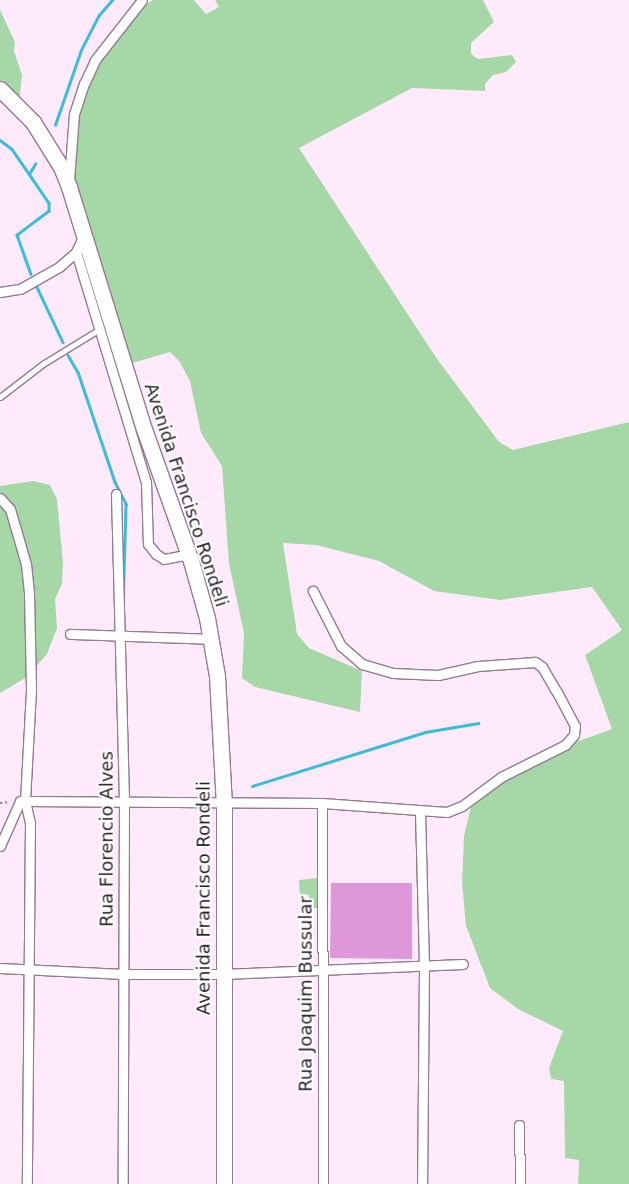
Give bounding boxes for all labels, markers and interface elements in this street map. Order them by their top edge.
street label: Avenida Francisco Rondeli [140,380,232,610]
street label: Rua Florencio Alves [96,751,118,927]
street label: Avenida Francisco Rondeli [193,781,215,1015]
street label: Rua Joaquim Bussular [295,896,317,1092]

